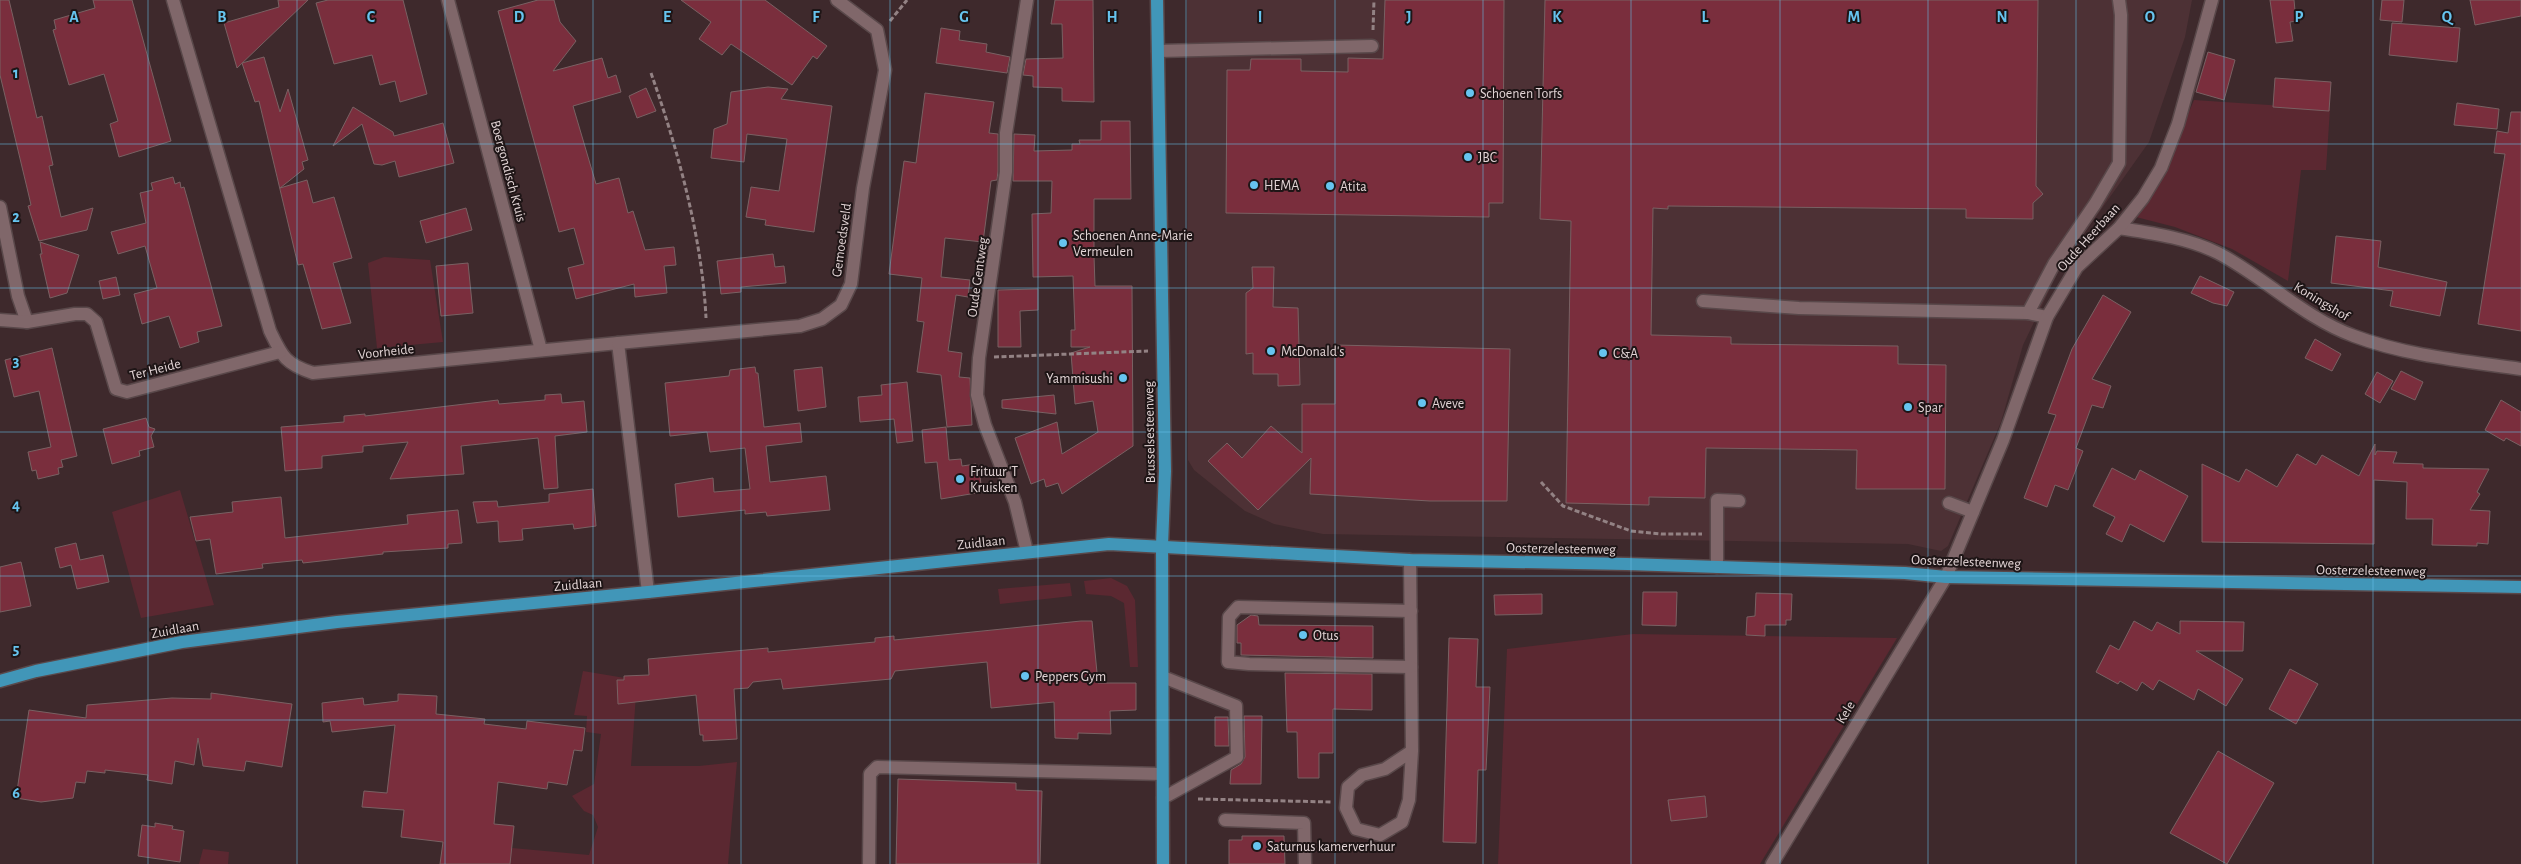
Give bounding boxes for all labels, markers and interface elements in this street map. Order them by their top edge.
text: A [69,9,79,25]
text: B [217,9,227,25]
text: C [367,9,376,25]
text: D [514,9,525,25]
text: E [663,9,671,25]
text: F [812,9,820,25]
text: G [959,9,969,25]
text: H [1106,9,1118,25]
text: I [1258,9,1262,25]
text: J [1406,9,1412,25]
text: K [1552,9,1562,25]
text: L [1702,9,1709,25]
text: M [1848,9,1860,25]
text: N [1996,9,2008,25]
text: O [2145,9,2155,25]
text: P [2295,9,2304,25]
text: Q [2442,9,2454,26]
text: 1 [13,65,19,81]
marker: Schoenen Torfs [1464,87,1476,99]
place label: Schoenen Torfs [1480,87,1562,101]
street label: Boergondisch Kruis [488,119,528,224]
marker: JBC [1462,151,1474,163]
place label: JBC [1478,151,1497,165]
marker: HEMA [1248,179,1260,191]
place label: HEMA [1264,179,1299,193]
marker: Atita [1324,180,1336,192]
place label: Atita [1340,180,1367,194]
street label: Oude Heerbaan [2055,201,2123,274]
street label: Gemoedsveld [830,202,854,278]
text: 2 [12,209,20,225]
place label: Schoenen Anne-Marie Vermeulen [1073,229,1193,259]
street label: Oude Gentweg [965,236,991,318]
marker: Schoenen Anne-Marie Vermeulen [1057,237,1069,249]
street label: Koningshof [2291,280,2352,324]
street label: Voorheide [357,342,415,362]
marker: McDonald's [1265,345,1277,357]
place label: McDonald's [1281,345,1344,359]
marker: C&A [1597,347,1609,359]
place label: C&A [1613,347,1638,361]
text: 3 [13,353,20,369]
street label: Ter Heide [128,357,182,383]
place label: Yammisushi [1046,372,1113,386]
marker: Yammisushi [1117,372,1129,384]
street label: Brusselsesteenweg [1142,380,1158,483]
marker: Aveve [1416,397,1428,409]
place label: Aveve [1432,397,1464,411]
marker: Spar [1902,401,1914,413]
place label: Spar [1918,401,1943,415]
place label: Frituur 'T Kruisken [970,465,1018,495]
marker: Frituur 'T Kruisken [954,473,966,485]
text: 4 [12,497,20,513]
street label: Zuidlaan [956,534,1006,552]
street label: Oosterzelesteenweg [1506,541,1616,557]
street label: Oosterzelesteenweg [1911,553,2021,571]
street label: Oosterzelesteenweg [2316,563,2426,579]
street label: Zuidlaan [553,576,603,594]
street label: Zuidlaan [150,619,200,641]
marker: Otus [1297,629,1309,641]
place label: Otus [1313,629,1339,643]
text: 5 [13,641,20,657]
marker: Peppers Gym [1019,670,1031,682]
place label: Peppers Gym [1035,670,1106,684]
street label: Kele [1834,699,1858,726]
text: 6 [12,785,20,801]
marker: Saturnus kamerverhuur [1251,840,1263,852]
place label: Saturnus kamerverhuur [1267,840,1396,854]

